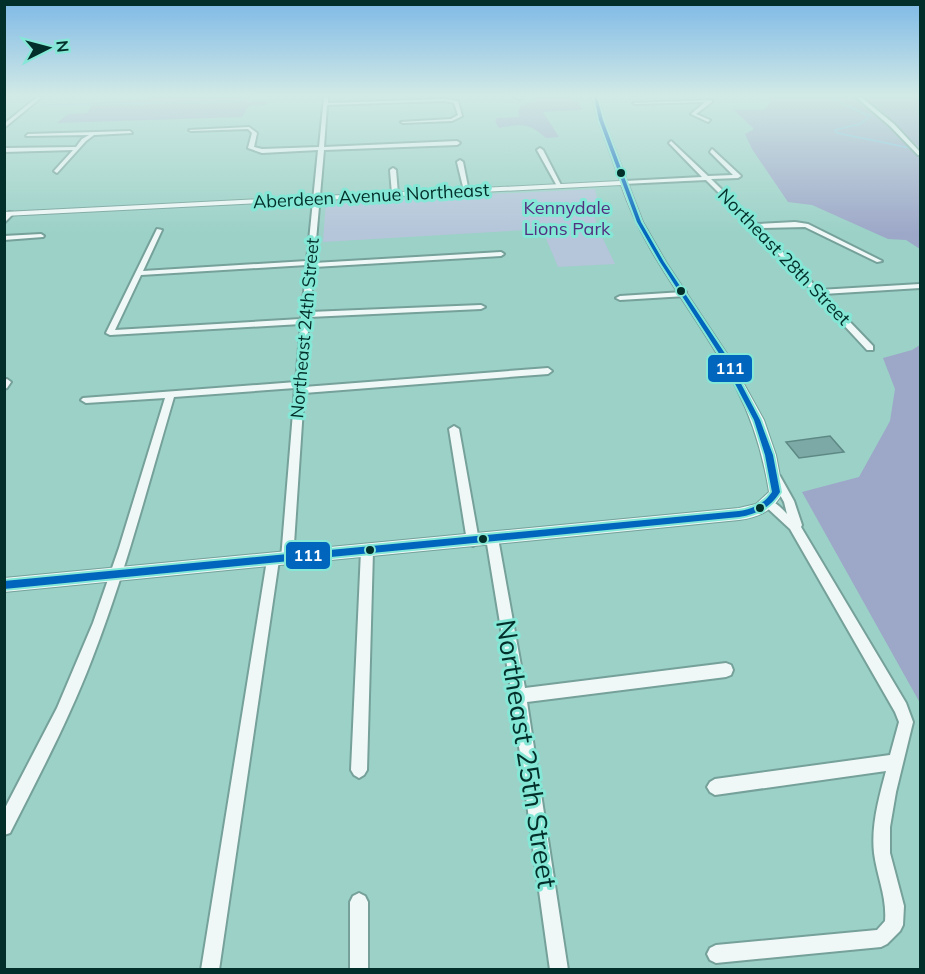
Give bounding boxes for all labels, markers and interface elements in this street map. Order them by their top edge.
north arrow [18,18,78,78]
text: N [52,39,73,53]
unlabelled marker [615,167,627,179]
street label: Aberdeen Avenue Northeast [252,178,490,213]
street label: Northeast 28th Street [713,184,855,330]
park label: Kennydale Lions Park [523,196,611,240]
street label: Northeast 24th Street [285,237,324,419]
unlabelled marker [675,285,687,297]
line badge: 111 [707,354,753,383]
text: 111 [716,358,744,378]
unlabelled marker [754,502,766,514]
unlabelled marker [477,533,489,545]
line badge: 111 [285,541,331,570]
unlabelled marker [364,544,376,556]
text: 111 [294,545,322,565]
street label: Northeast 25th Street [489,617,565,891]

